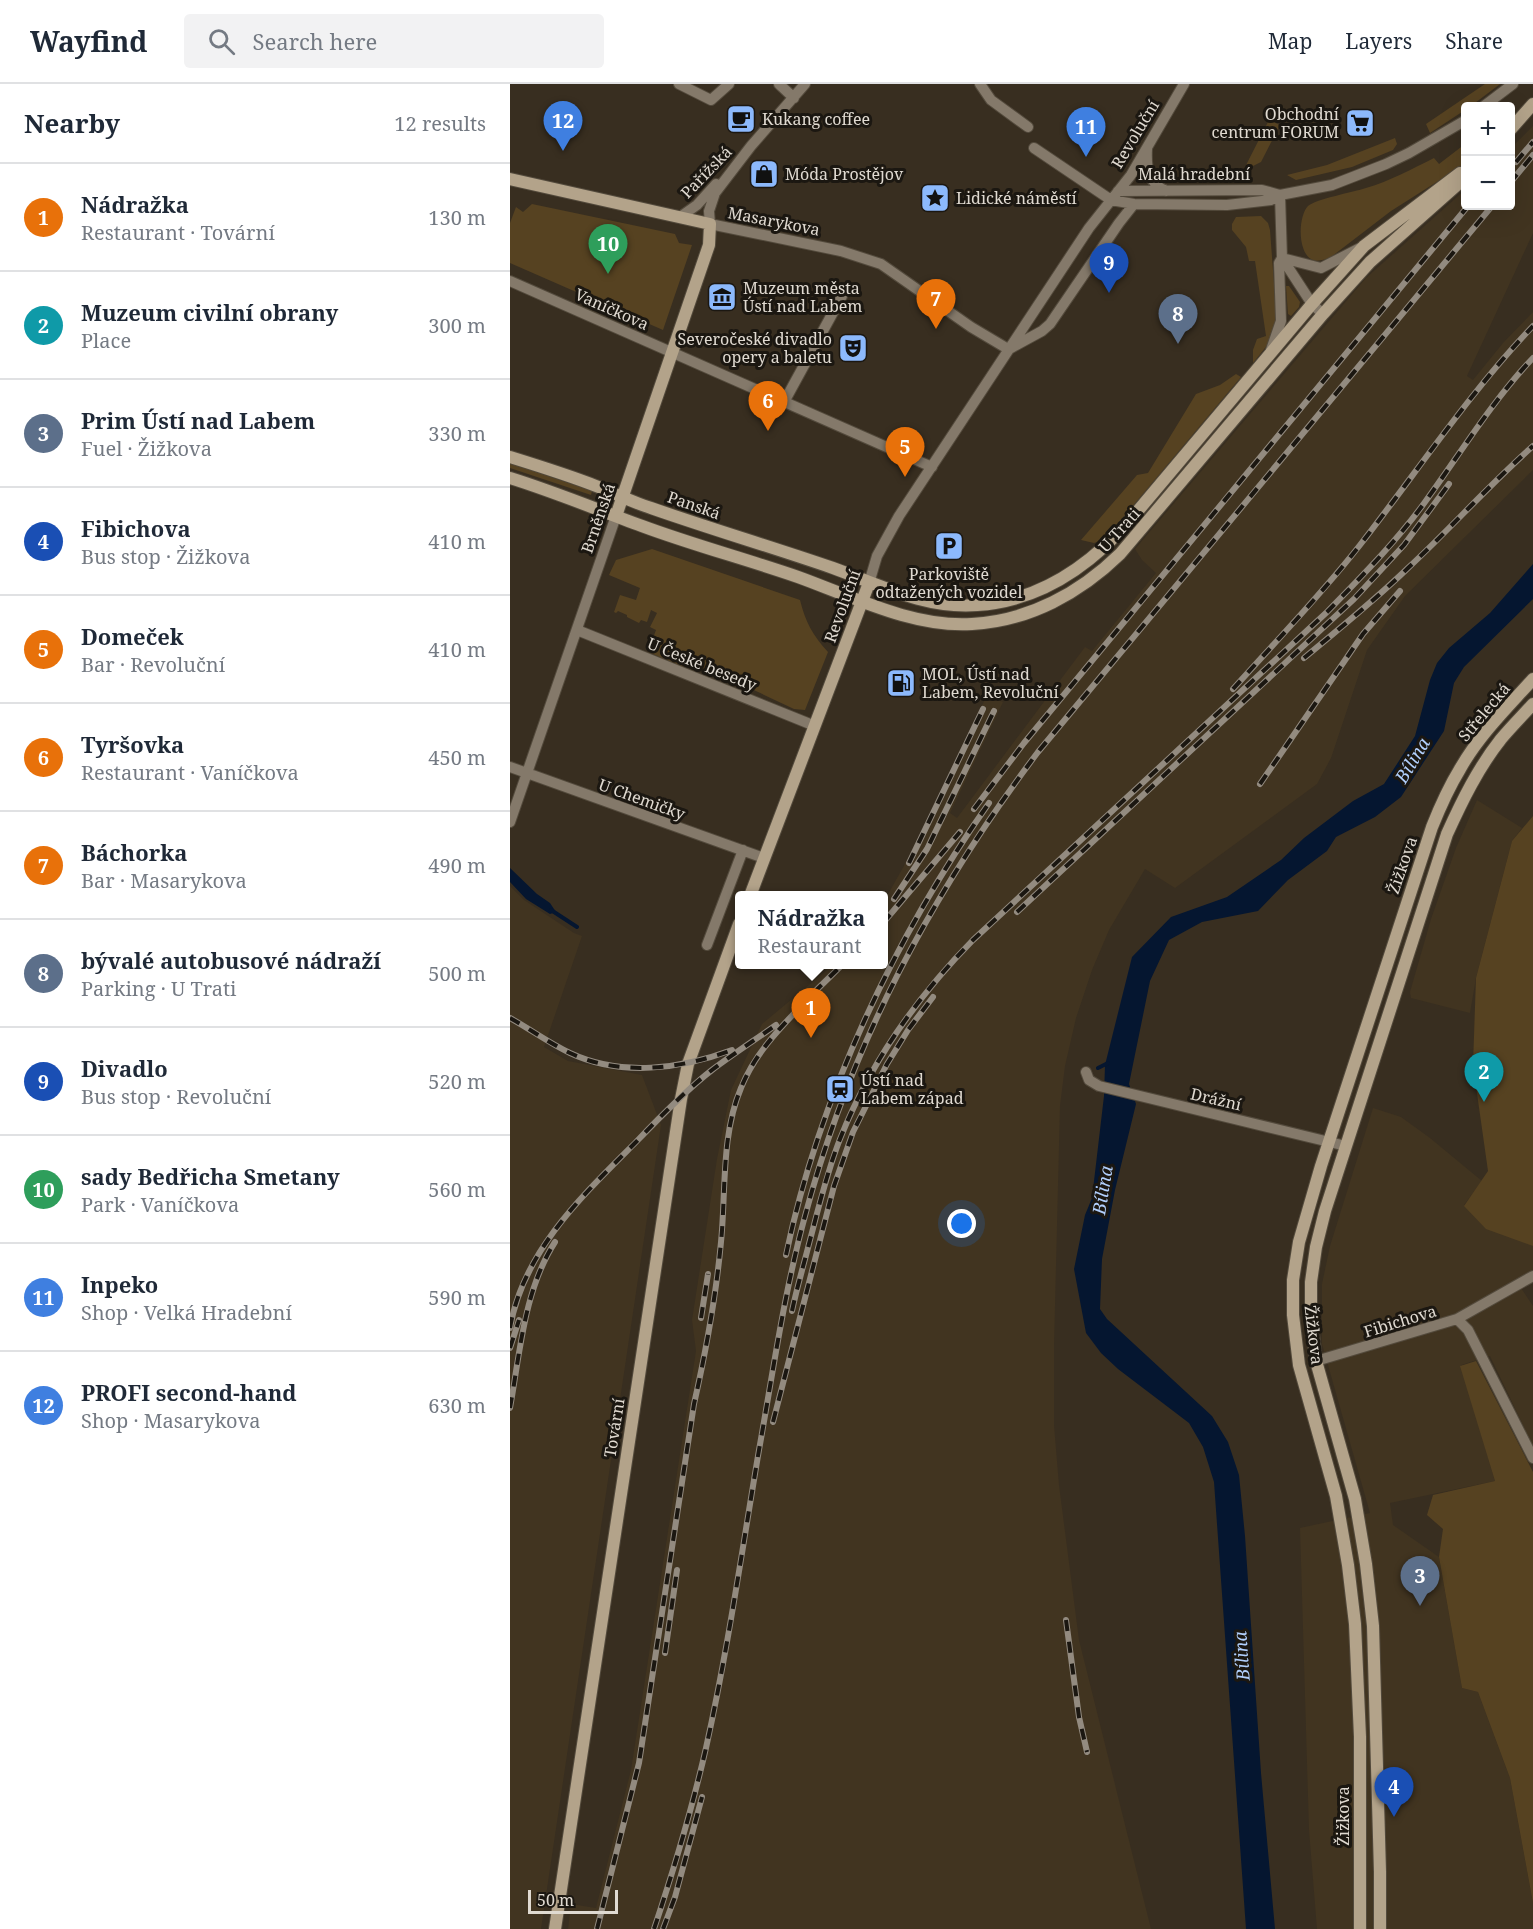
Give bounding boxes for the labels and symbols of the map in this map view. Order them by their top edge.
street label: Revoluční [1106,96,1164,172]
pin: 12 [544,101,582,151]
cafe icon: Kukang coffee [725,103,757,135]
place label: Obchodní centrum FORUM [1212,103,1339,143]
pin: 11 [1066,107,1106,157]
supermarket icon: Obchodní centrum FORUM [1344,107,1376,139]
place label: Kukang coffee [762,108,870,130]
street label: Pařížská [675,141,737,203]
shop icon: Móda Prostějov [748,158,780,190]
place label: Móda Prostějov [785,163,904,185]
street label: Malá hradební [1138,163,1250,185]
place icon: Lidické náměstí [919,182,951,214]
place label: Lidické náměstí [956,187,1077,209]
street label: Masarykova [726,201,822,241]
pin: 10 [588,224,628,274]
pin: 9 [1090,244,1128,293]
place label: Muzeum města Ústí nad Labem [743,277,862,317]
pin: 7 [916,280,956,329]
museum icon: Muzeum města Ústí nad Labem [706,281,738,313]
street label: Vaníčkova [572,283,652,335]
pin: 8 [1158,294,1198,344]
place label: Severočeské divadlo opery a baletu [678,328,832,368]
theatre icon: Severočeské divadlo opery a baletu [837,332,869,364]
pin: 6 [748,382,788,431]
pin: 5 [886,428,924,477]
street label: Brněnská [576,480,620,556]
street label: Panská [665,486,723,524]
street label: U Trati [1093,503,1145,557]
parking icon: Parkoviště odtažených vozidel [933,530,965,562]
place label: Parkoviště odtažených vozidel [876,563,1022,603]
street label: Revoluční [819,567,865,645]
street label: U České besedy [644,632,761,696]
place label: MOL, Ústí nad Labem, Revoluční [922,663,1059,703]
fuel station icon: MOL, Ústí nad Labem, Revoluční [885,667,917,699]
street label: Střelecká [1453,678,1515,746]
water label: Bílina [1388,732,1435,788]
street label: U Chemičky [596,773,689,825]
street label: Žižkova [1382,833,1422,897]
pin: 1 [792,988,830,1038]
pin: 2 [1464,1052,1504,1102]
place label: Ústí nad Labem západ [861,1069,964,1109]
station icon: Ústí nad Labem západ [824,1073,856,1105]
street label: Drážní [1188,1082,1244,1116]
water label: Bílina [1086,1163,1118,1217]
your location [947,1209,976,1238]
street label: Fibichova [1361,1300,1439,1342]
street label: Žižkova [1299,1304,1329,1366]
street label: Tovární [598,1397,630,1459]
pin: 3 [1400,1556,1440,1606]
water label: Bílina [1227,1630,1255,1682]
pin: 4 [1374,1768,1414,1817]
street label: Žižkova [1332,1786,1354,1846]
scale bar [528,1887,618,1914]

